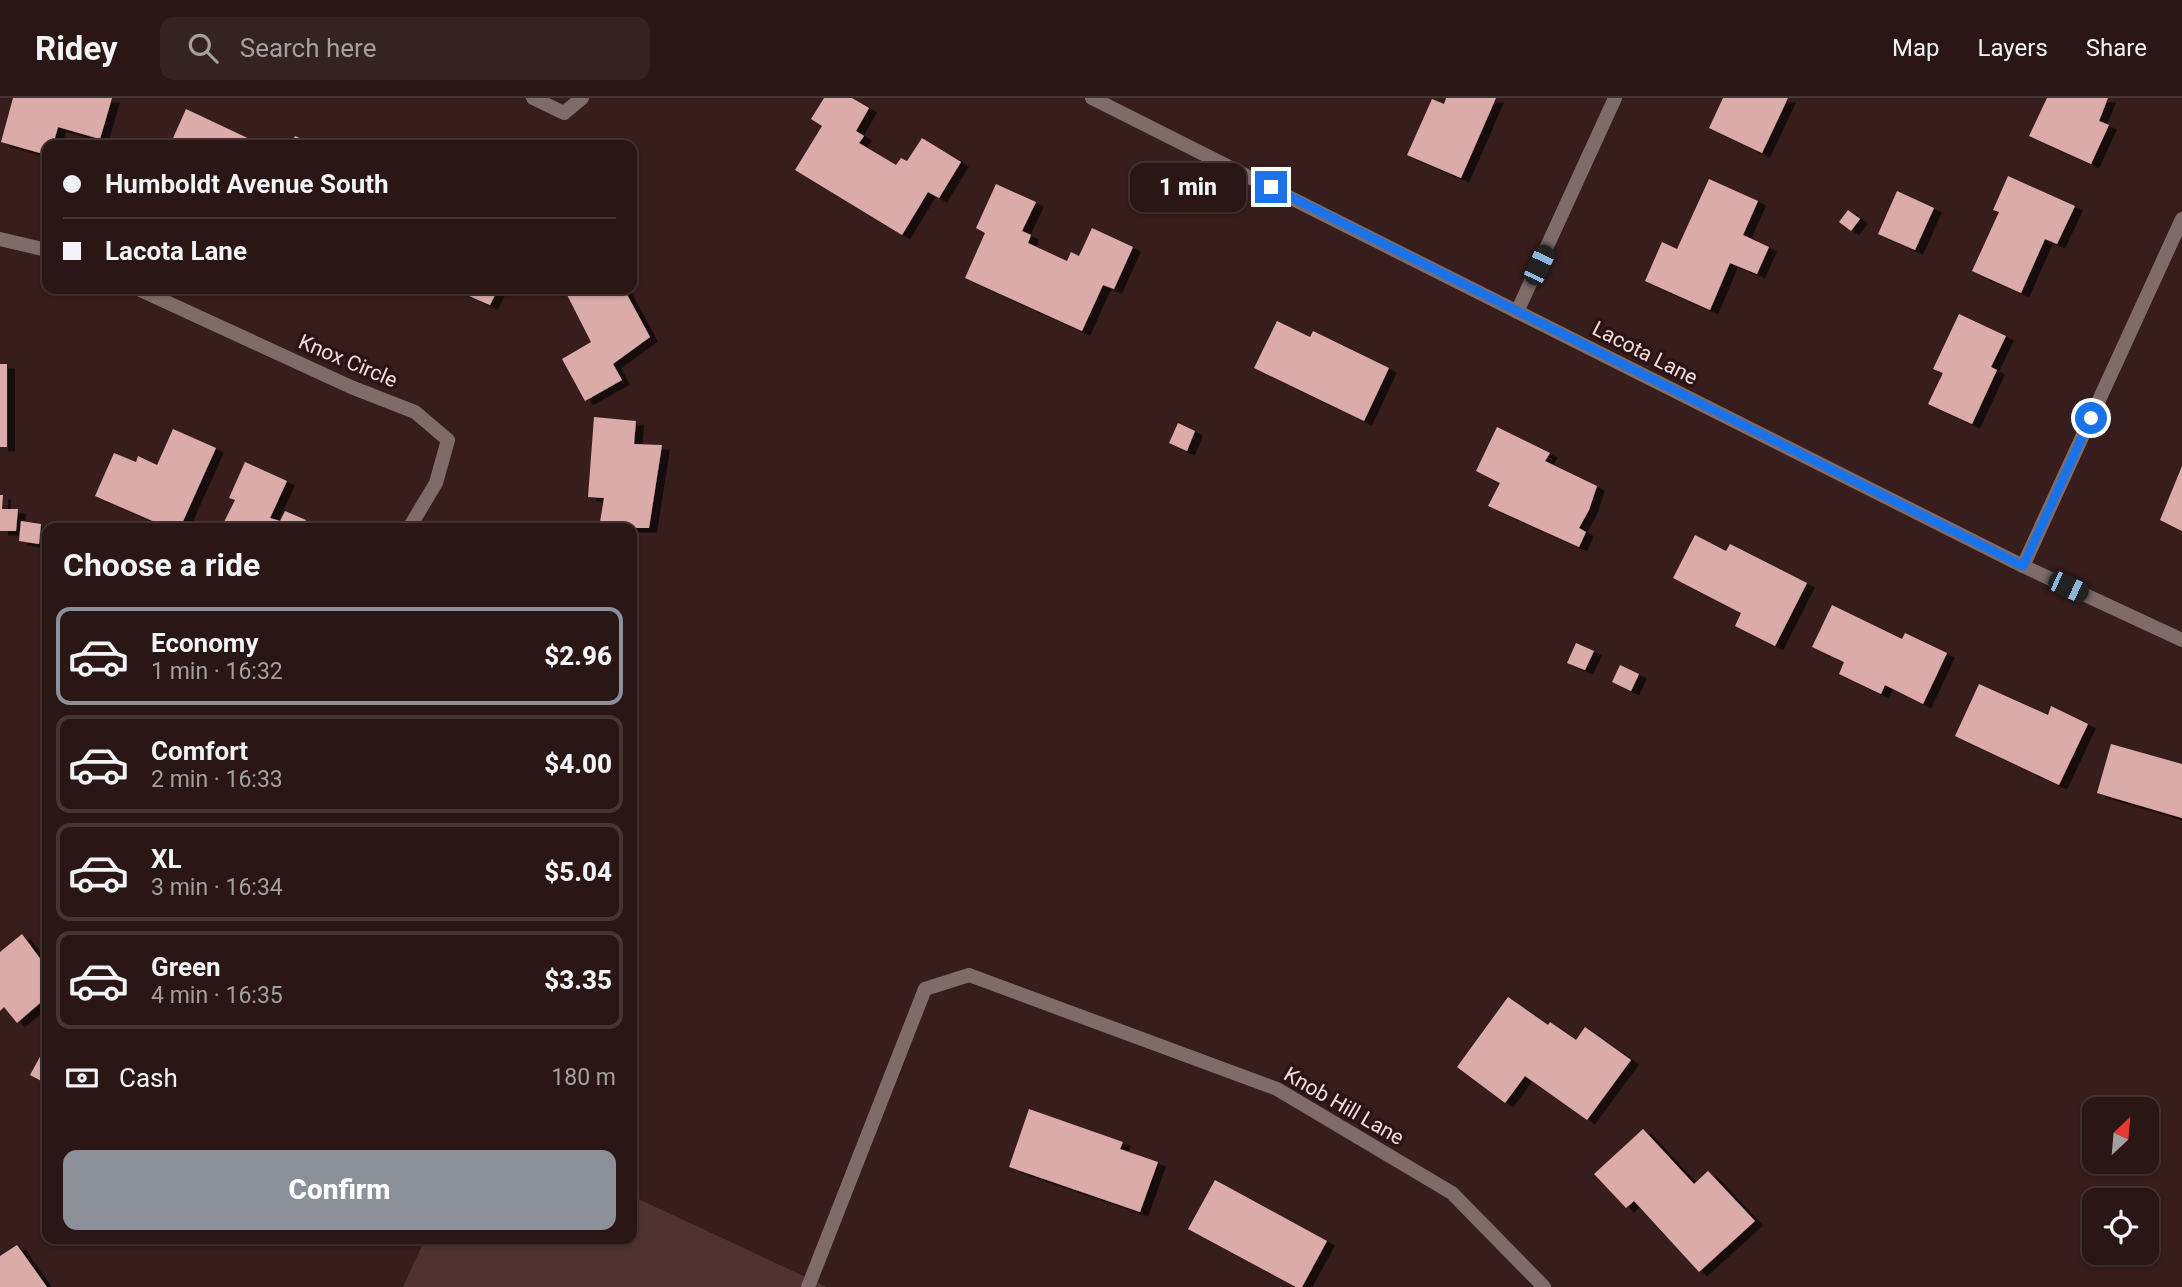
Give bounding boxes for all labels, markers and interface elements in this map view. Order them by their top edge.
search box [160,17,650,80]
text: Ridey [35,29,118,68]
icon: search [184,29,222,67]
text: Search here [240,33,376,63]
text: Map [1892,34,1940,62]
text: Layers [1978,34,2048,62]
text: Share [2086,34,2147,62]
callout: 1 min [1131,162,1246,212]
text: Humboldt Avenue South [105,169,389,199]
route end [1255,171,1287,203]
text: 1 min [1159,174,1217,201]
text: Lacota Lane [105,236,247,266]
car [1521,242,1558,288]
street label: Lacota Lane [1588,316,1702,390]
street label: Knox Circle [295,329,401,393]
route start [2075,402,2107,434]
text: Choose a ride [63,546,260,584]
car [2045,569,2092,605]
icon: car [67,625,130,688]
text: Economy [151,628,258,658]
text: $2.96 [544,641,612,671]
text: 1 min · 16:32 [151,658,283,685]
icon: car [67,733,130,796]
text: Comfort [151,736,248,766]
text: $4.00 [544,749,612,779]
text: 2 min · 16:33 [151,766,283,793]
icon: car [67,841,130,904]
text: XL [151,844,182,874]
text: $5.04 [544,857,612,887]
text: 3 min · 16:34 [151,874,283,901]
icon: car [67,949,130,1012]
text: Green [151,952,221,982]
text: $3.35 [544,965,612,995]
text: 4 min · 16:35 [151,982,283,1009]
icon: cash [63,1059,101,1097]
street label: Knob Hill Lane [1280,1062,1408,1150]
text: Cash [119,1063,178,1093]
text: 180 m [551,1064,616,1091]
north arrow [2082,1097,2160,1174]
map controls [2082,1097,2159,1265]
button: Confirm [63,1150,616,1230]
button: locate [2082,1188,2159,1265]

